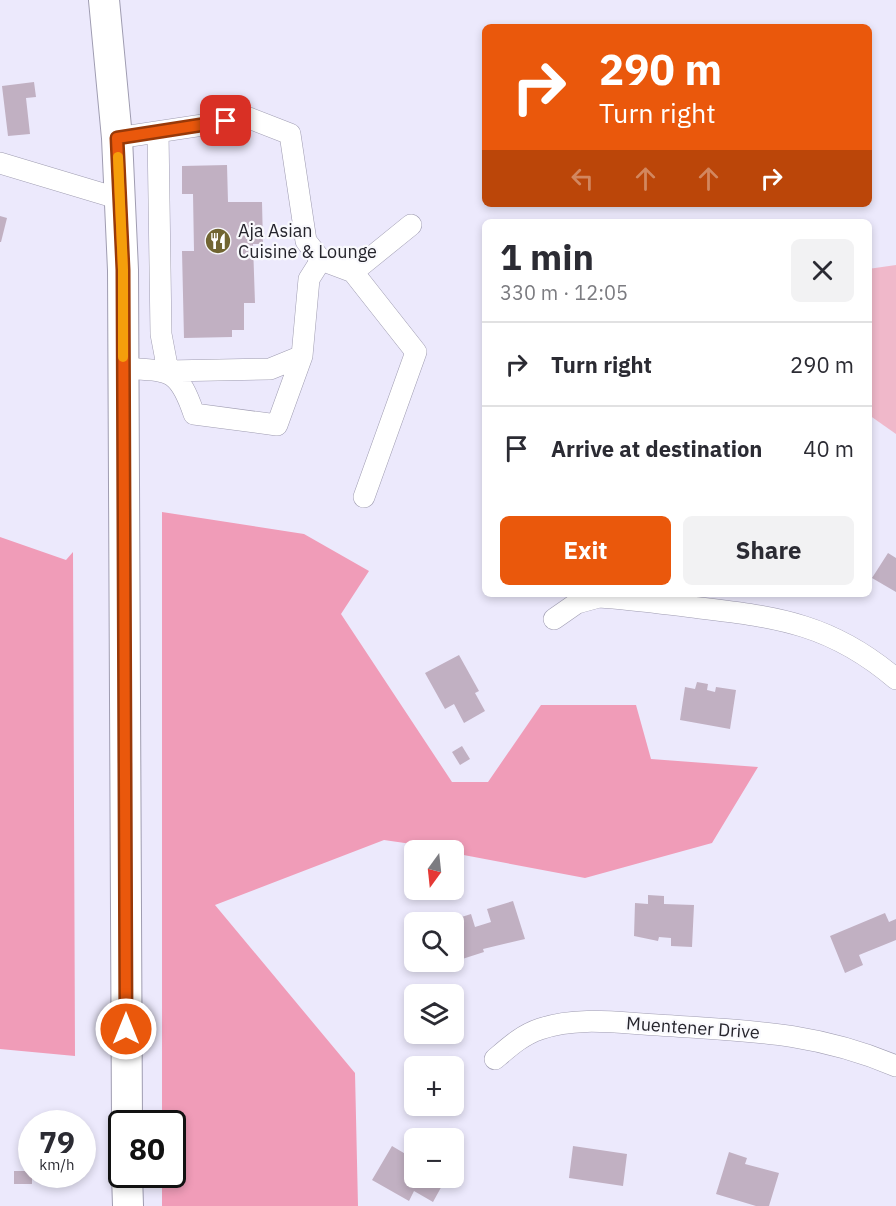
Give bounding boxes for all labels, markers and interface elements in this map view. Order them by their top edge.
text: 290 m [599,42,722,97]
icon: right [500,48,578,126]
pin [200,95,251,146]
text: Turn right [599,95,716,130]
icon: arrive [209,104,242,137]
icon: left [566,162,599,195]
icon: ahead [629,162,662,195]
icon: ahead [692,162,725,195]
icon: right [755,162,788,195]
place label: Aja Asian Cuisine & Lounge [238,219,377,263]
restaurant icon: Aja Asian Cuisine & Lounge [203,226,233,256]
text: 1 min [500,233,594,280]
button: close [791,239,854,302]
text: 330 m · 12:05 [500,279,628,306]
icon: right [500,348,533,381]
text: Turn right [551,350,652,379]
text: 290 m [790,350,854,379]
icon: arrive [500,432,533,465]
text: Arrive at destination [551,434,762,463]
text: 40 m [803,434,854,463]
button: Exit [500,516,671,585]
button: Share [683,516,854,585]
north arrow [404,840,464,900]
map controls [404,840,464,1188]
button: search [404,912,464,972]
button: layers [404,984,464,1044]
position arrow [94,997,158,1061]
street label: Muentener Drive [625,1011,761,1044]
button: + [404,1056,464,1116]
speed limit sign: 80 [108,1110,186,1188]
text: 79 [39,1122,75,1161]
button: − [404,1128,464,1188]
text: km/h [39,1155,75,1174]

